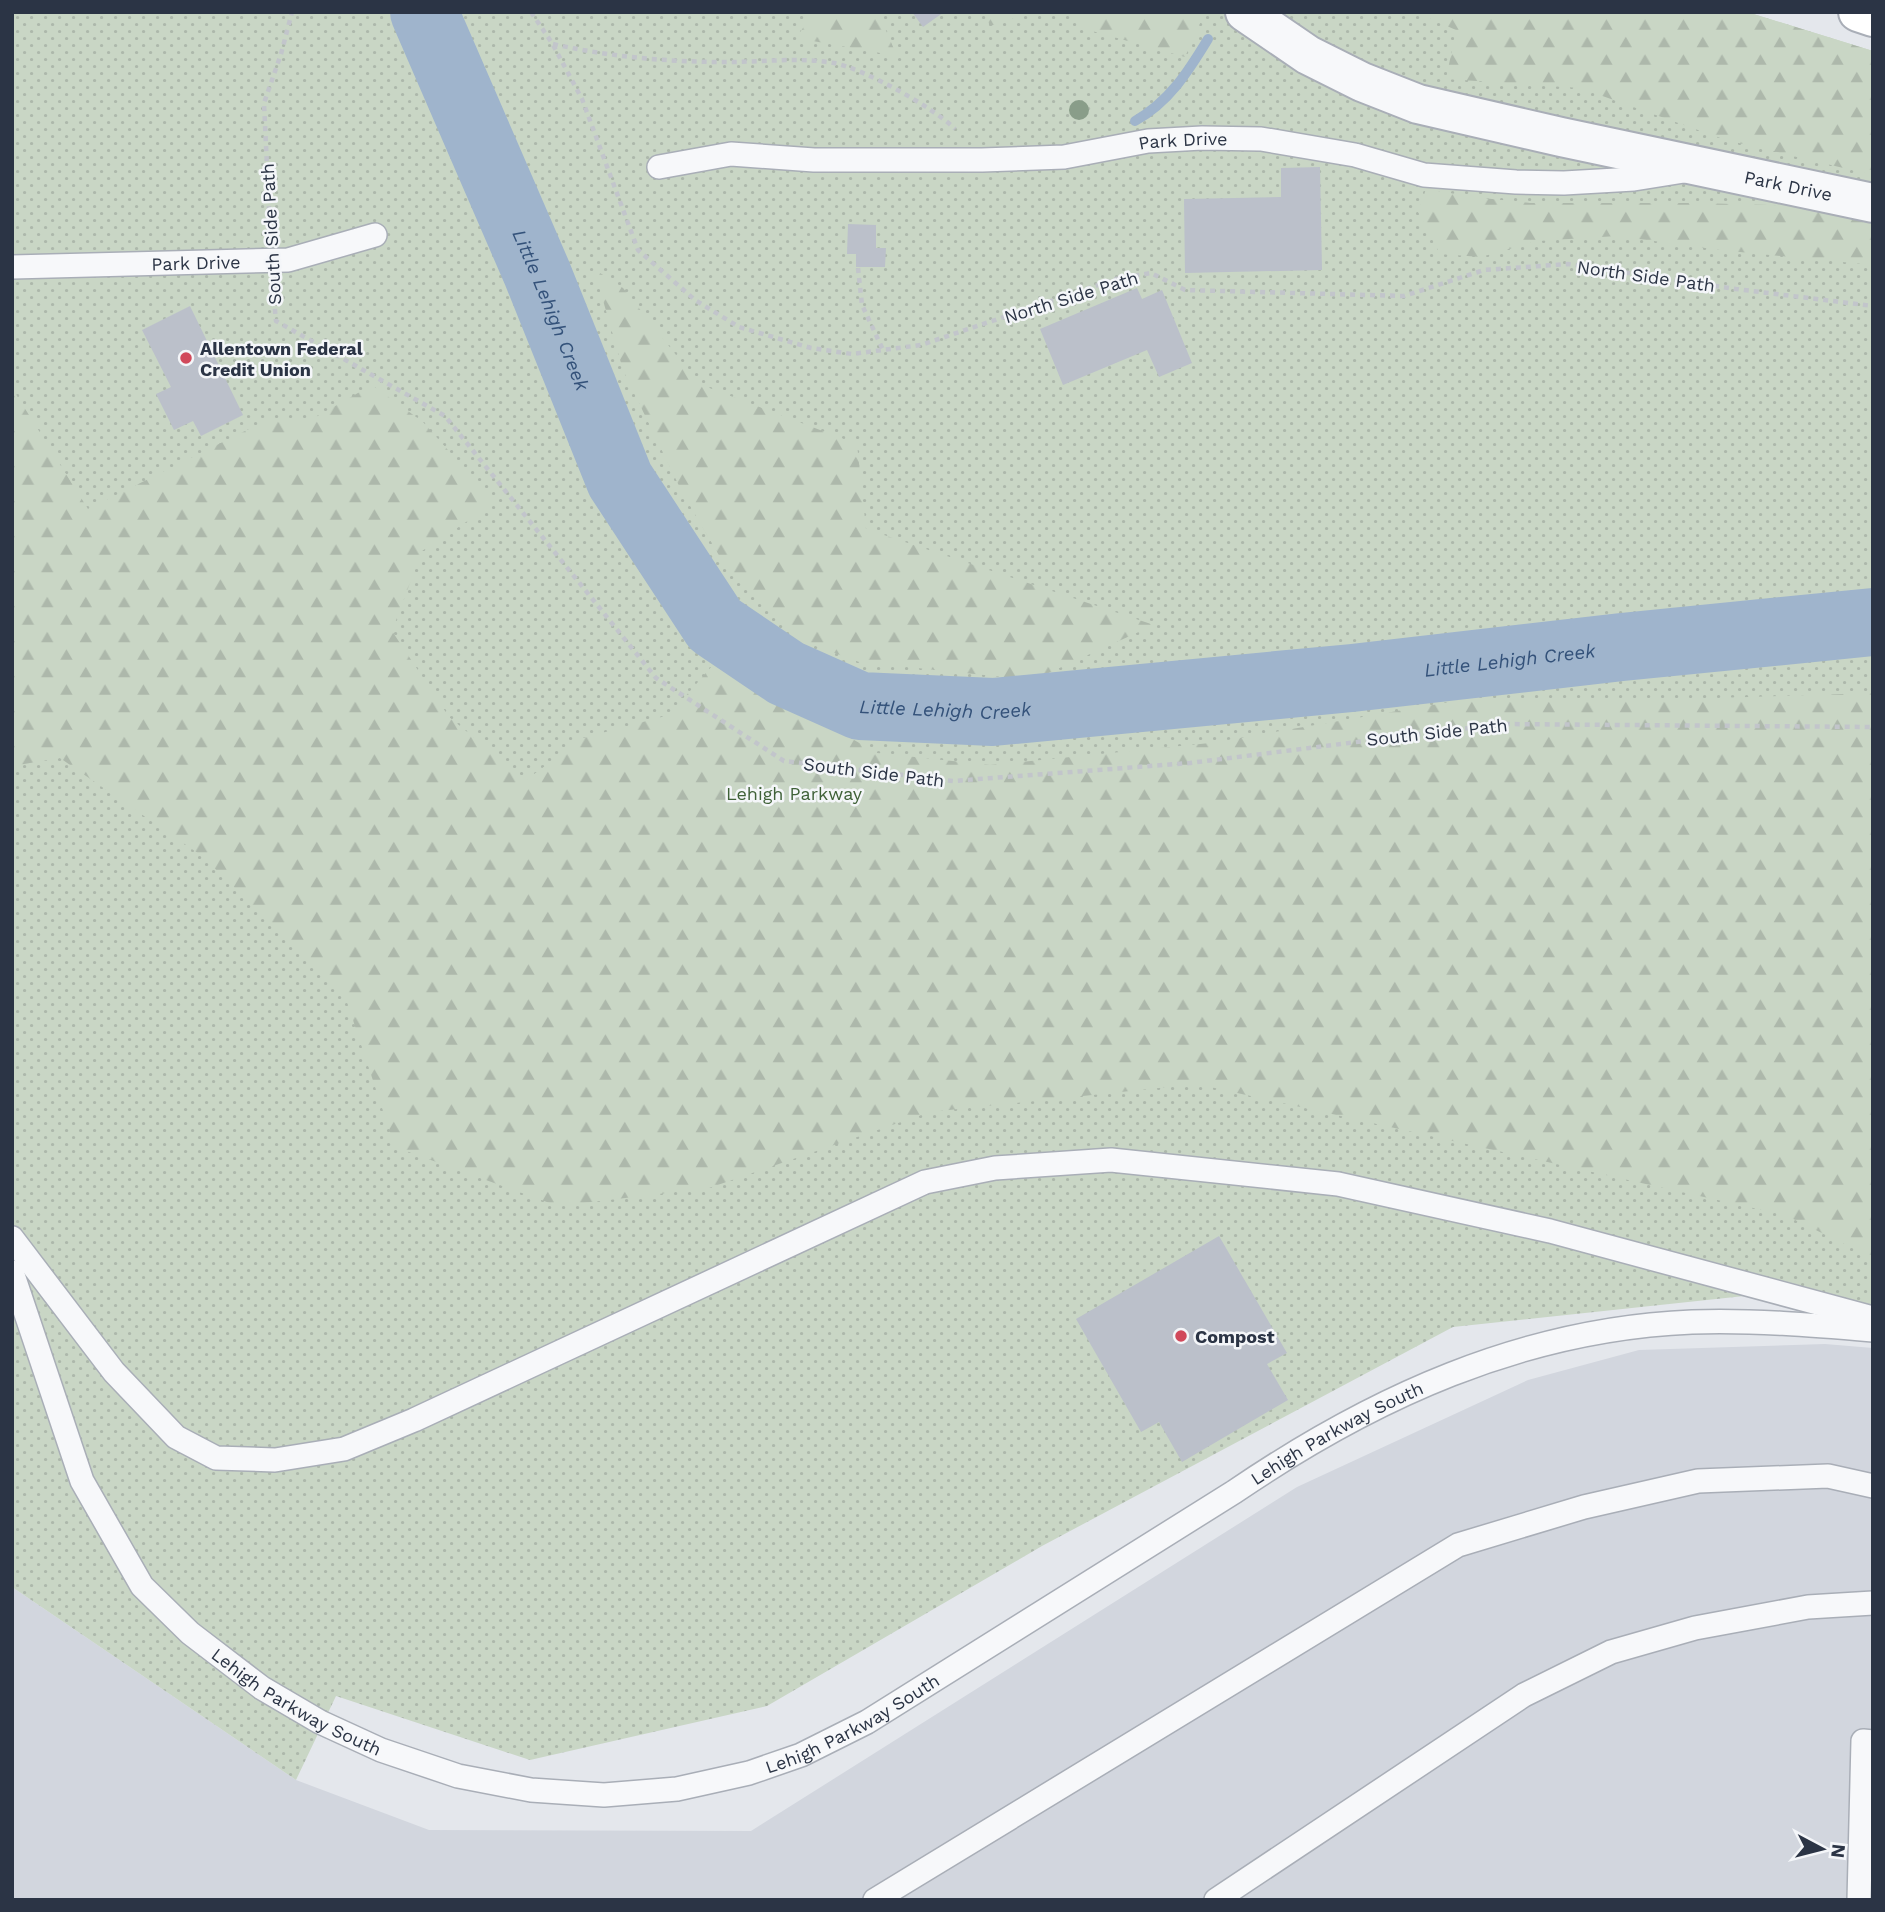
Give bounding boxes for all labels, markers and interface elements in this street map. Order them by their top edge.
street label: Park Drive [1137,127,1228,153]
street label: South Side Path [257,163,285,305]
street label: Park Drive [1743,166,1834,205]
water label: Little Lehigh Creek [508,226,595,395]
street label: Park Drive [151,251,241,274]
street label: North Side Path [1576,256,1716,296]
street label: North Side Path [1001,267,1141,327]
place label: Allentown Federal Credit Union [200,338,363,380]
marker: Allentown Federal Credit Union [178,350,194,366]
water label: Little Lehigh Creek [1423,639,1597,681]
water label: Little Lehigh Creek [859,694,1033,724]
street label: South Side Path [1365,714,1509,750]
street label: South Side Path [802,753,946,791]
park label: Lehigh Parkway [726,783,863,804]
place label: Compost [1195,1326,1275,1347]
marker: Compost [1173,1328,1189,1344]
street label: Lehigh Parkway South [1246,1377,1426,1489]
street label: Lehigh Parkway South [208,1643,385,1759]
street label: Lehigh Parkway South [762,1669,943,1777]
north arrow [1787,1814,1857,1884]
text: N [1826,1843,1851,1859]

